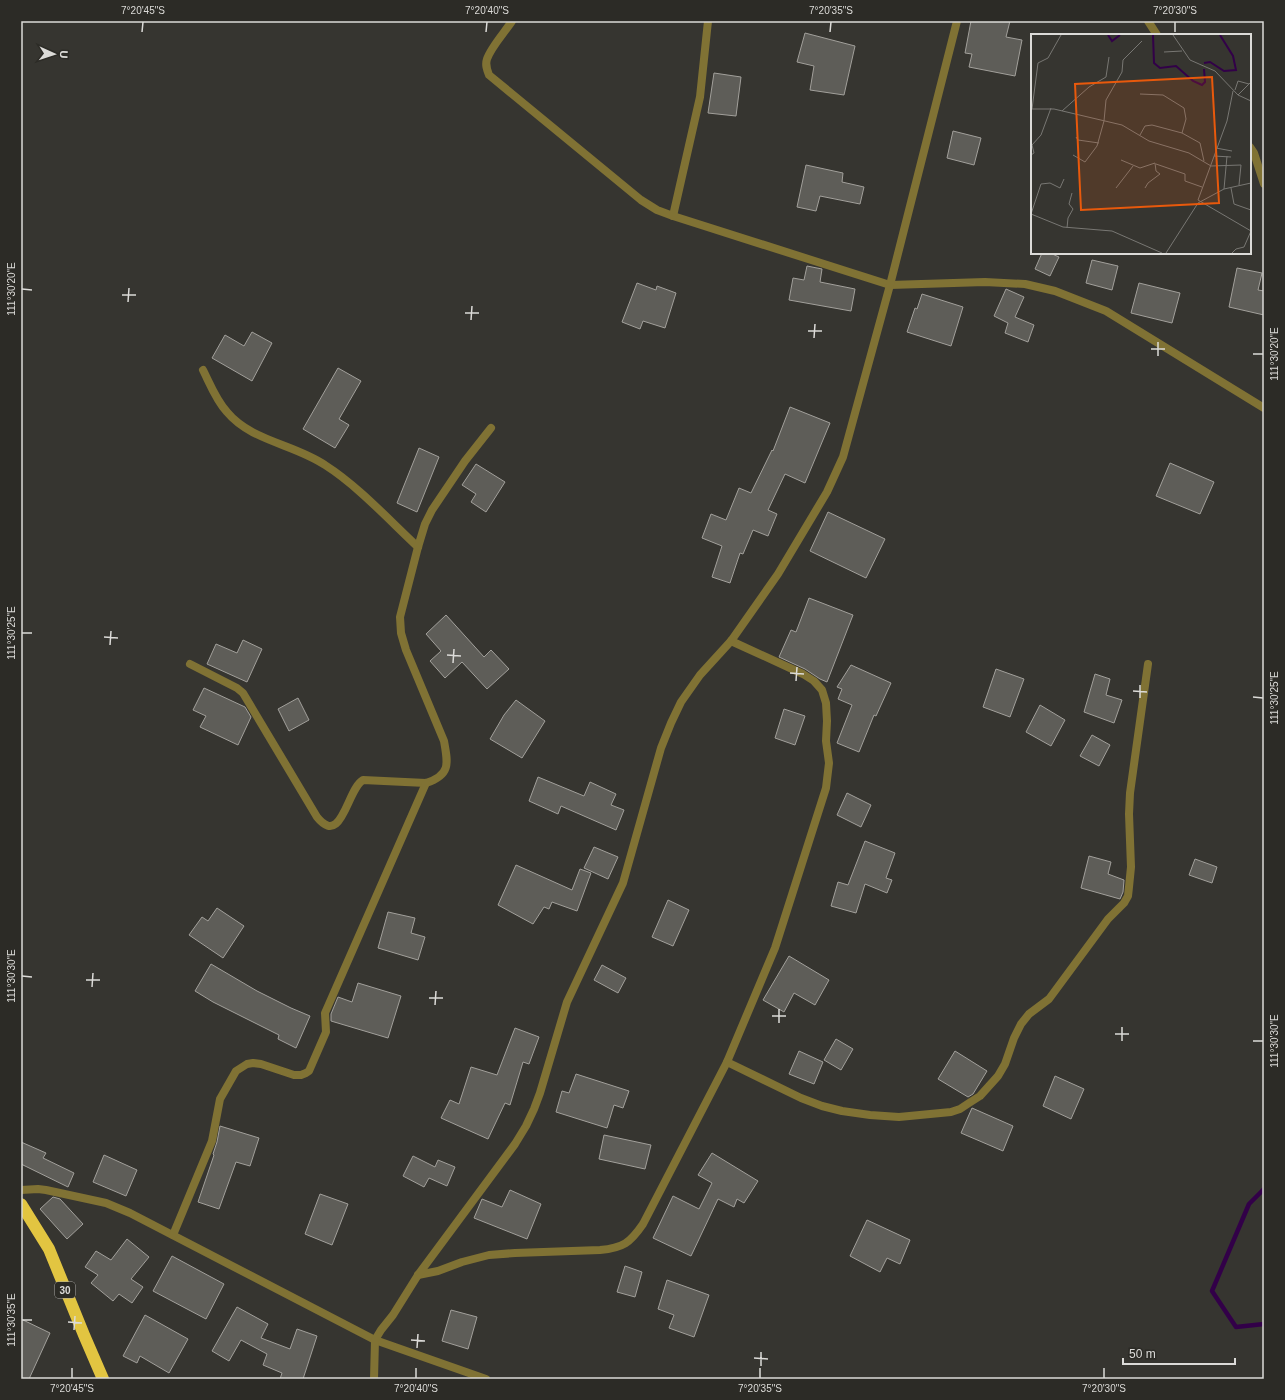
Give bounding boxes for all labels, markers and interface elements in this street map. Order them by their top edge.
text: 7°20'45"S [121,5,165,16]
text: 7°20'40"S [465,5,509,16]
text: 7°20'35"S [809,5,853,16]
text: 7°20'30"S [1153,5,1197,16]
north arrow [34,34,74,74]
inset map [1031,34,1251,254]
text: U [58,50,70,59]
text: 111°30'20"E [6,262,17,316]
text: 111°30'20"E [1269,327,1280,381]
text: 111°30'25"E [6,606,17,660]
text: 111°30'25"E [1269,671,1280,725]
text: 111°30'30"E [6,949,17,1003]
text: 111°30'30"E [1269,1014,1280,1068]
road number: 30 [55,1282,75,1298]
text: 111°30'35"E [6,1293,17,1347]
scale bar [1123,1340,1235,1366]
text: 50 m [1129,1347,1156,1361]
text: 7°20'45"S [50,1383,94,1394]
text: 7°20'40"S [394,1383,438,1394]
text: 7°20'35"S [738,1383,782,1394]
text: 7°20'30"S [1082,1383,1126,1394]

